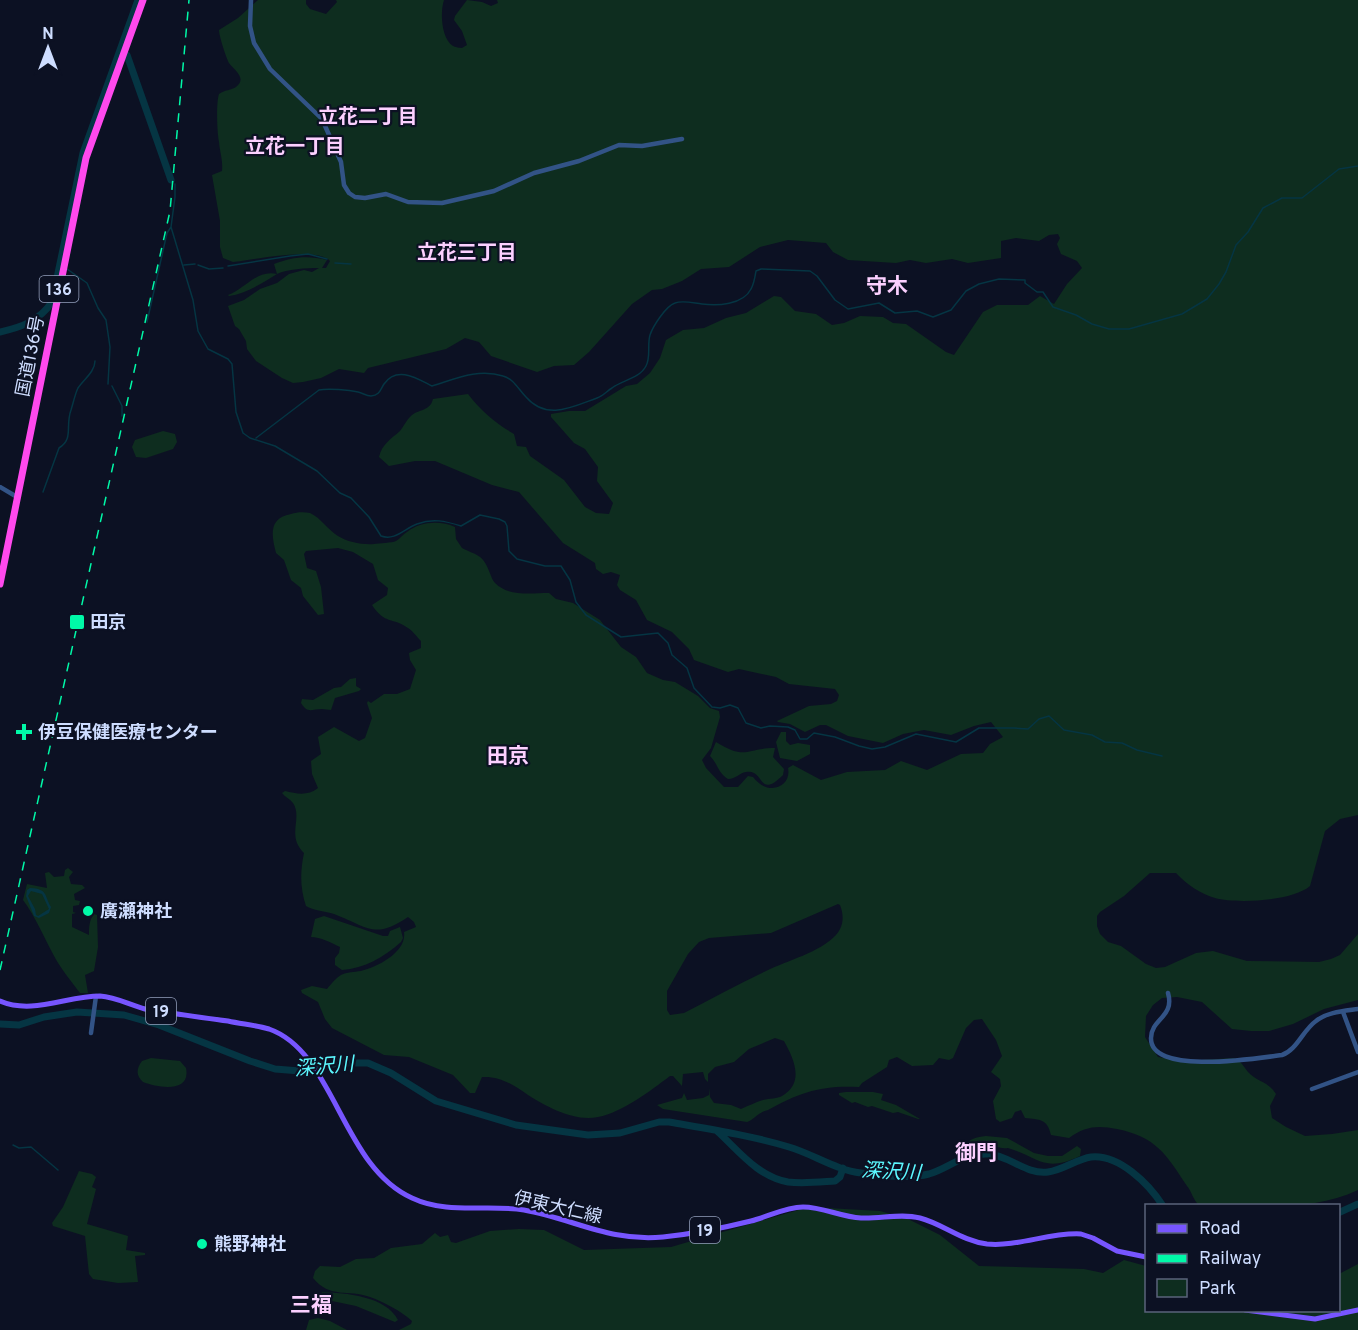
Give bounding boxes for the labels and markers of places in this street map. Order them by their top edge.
place label: 田京 [90,612,126,635]
marker: 田京 [68,613,86,631]
place label: 伊豆保健医療センター [38,722,218,745]
marker: 伊豆保健医療センター [15,723,33,741]
place label: 廣瀬神社 [100,901,172,924]
marker: 廣瀬神社 [81,904,95,918]
place label: 熊野神社 [214,1234,286,1257]
marker: 熊野神社 [195,1237,209,1251]

